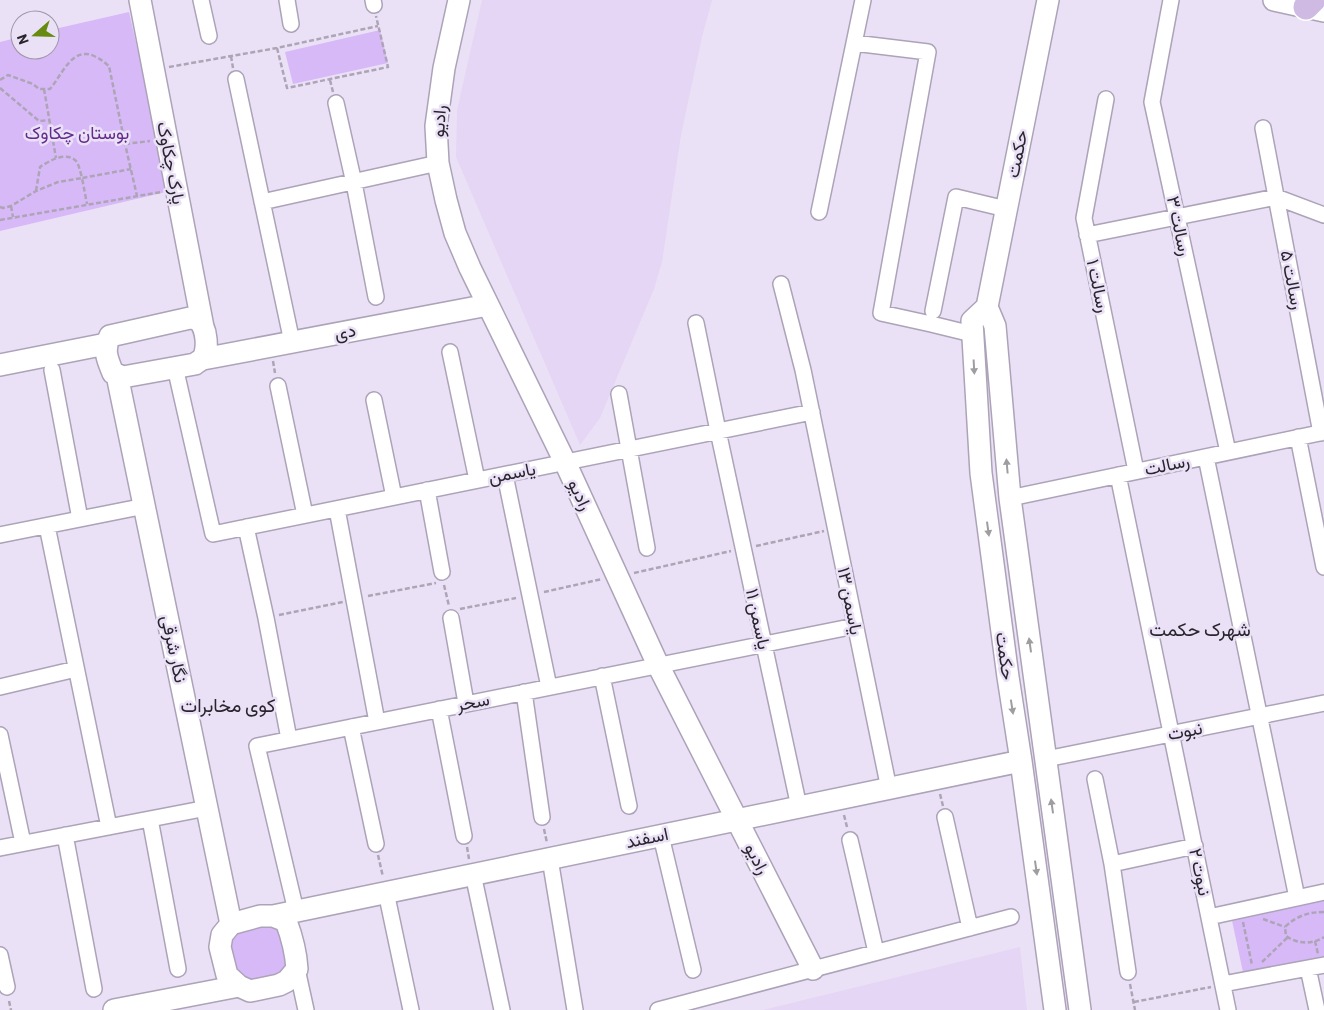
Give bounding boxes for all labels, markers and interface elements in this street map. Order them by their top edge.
north arrow [10,10,60,60]
text: N [13,32,32,47]
street label: رادیو [426,104,451,138]
street label: پارک چکاوک [151,120,191,206]
park label: بوستان چکاوک [25,121,129,145]
street label: حکمت [1001,128,1031,180]
street label: رسالت ۳ [1162,194,1197,258]
street label: رسالت ۵ [1275,248,1309,311]
street label: رسالت ۱ [1082,257,1115,315]
street label: دی [332,318,358,345]
one-way arrow [971,359,979,375]
street label: رسالت [1142,449,1192,480]
street label: یاسمن [486,457,538,488]
one-way arrow [1003,458,1011,474]
street label: رادیو [563,475,598,514]
one-way arrow [984,521,992,537]
street label: یاسمن ۱۳ [833,565,868,637]
street label: یاسمن ۱۱ [741,586,776,652]
street label: نگار شرقی [156,613,193,685]
district label: شهرک حکمت [1149,617,1251,641]
street label: حکمت [992,630,1020,681]
one-way arrow [1026,636,1034,652]
street label: سحر [453,687,492,716]
district label: کوی مخابرات [181,693,275,717]
one-way arrow [1009,699,1017,715]
street label: نبوت [1165,716,1204,745]
one-way arrow [1048,797,1056,813]
street label: اسفند [623,822,670,852]
street label: رادیو [740,839,775,878]
street label: نبوت ۲ [1184,846,1217,898]
one-way arrow [1032,860,1040,876]

